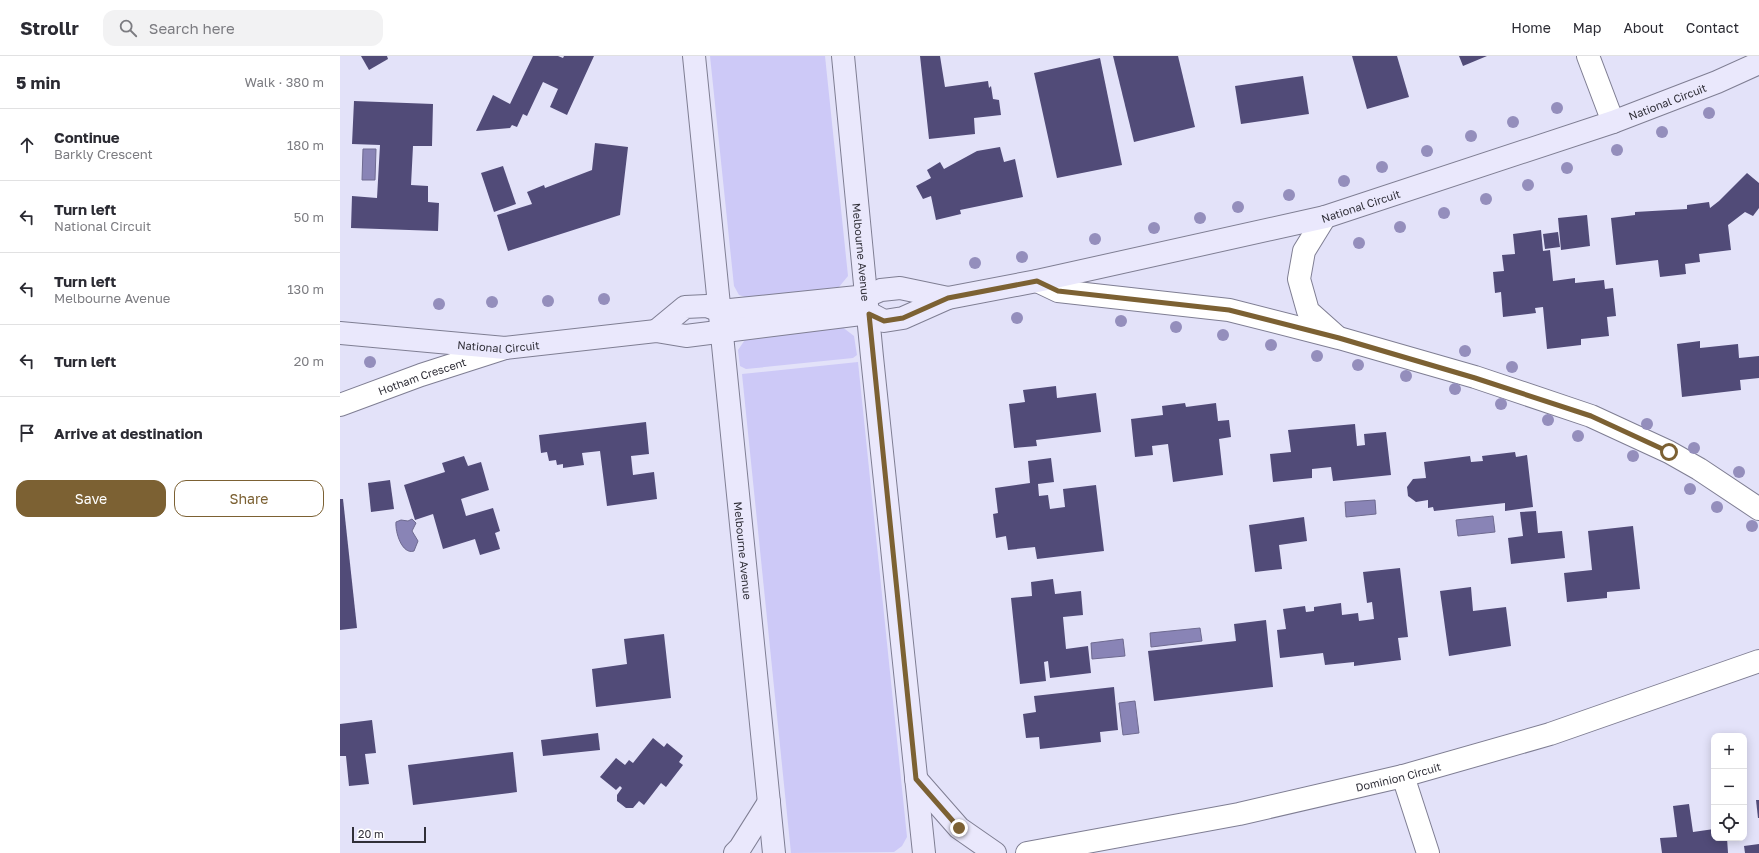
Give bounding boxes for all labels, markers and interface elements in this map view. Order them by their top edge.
search box [103,10,383,46]
text: Strollr [20,16,79,39]
icon: search [117,17,139,39]
text: Search here [149,19,235,37]
text: Home [1511,19,1551,36]
text: Map [1573,19,1601,36]
text: About [1623,19,1664,36]
text: Contact [1686,19,1739,36]
text: 5 min [16,72,60,93]
text: Walk · 380 m [244,74,324,90]
street label: National Circuit [1626,80,1708,122]
text: Continue [54,128,120,146]
icon: ahead [16,134,38,156]
text: 180 m [287,137,324,153]
text: Barkly Crescent [54,146,153,162]
street label: National Circuit [1319,186,1402,224]
text: Turn left [54,200,116,218]
street label: Melbourne Avenue [851,202,873,302]
icon: left [16,206,38,228]
text: 50 m [294,209,324,225]
text: National Circuit [54,218,151,234]
text: Turn left [54,272,116,290]
icon: left [16,278,38,300]
text: 130 m [287,281,324,297]
text: Melbourne Avenue [54,290,170,306]
street label: National Circuit [457,337,540,354]
icon: left [16,350,38,372]
text: Turn left [54,352,116,370]
text: 20 m [294,353,324,369]
street label: Hotham Crescent [376,355,467,397]
icon: arrive [16,422,38,444]
text: Arrive at destination [54,424,203,442]
route start [1660,443,1678,461]
button: Save [16,480,166,517]
button: Share [174,480,324,517]
street label: Melbourne Avenue [732,501,755,600]
map controls [1711,733,1747,841]
button: + [1711,733,1747,769]
street label: Dominion Circuit [1354,759,1442,793]
button: − [1711,769,1747,805]
button: locate [1711,805,1747,841]
route end [950,819,968,837]
scale bar [352,825,426,844]
text: 20 m [358,827,384,840]

